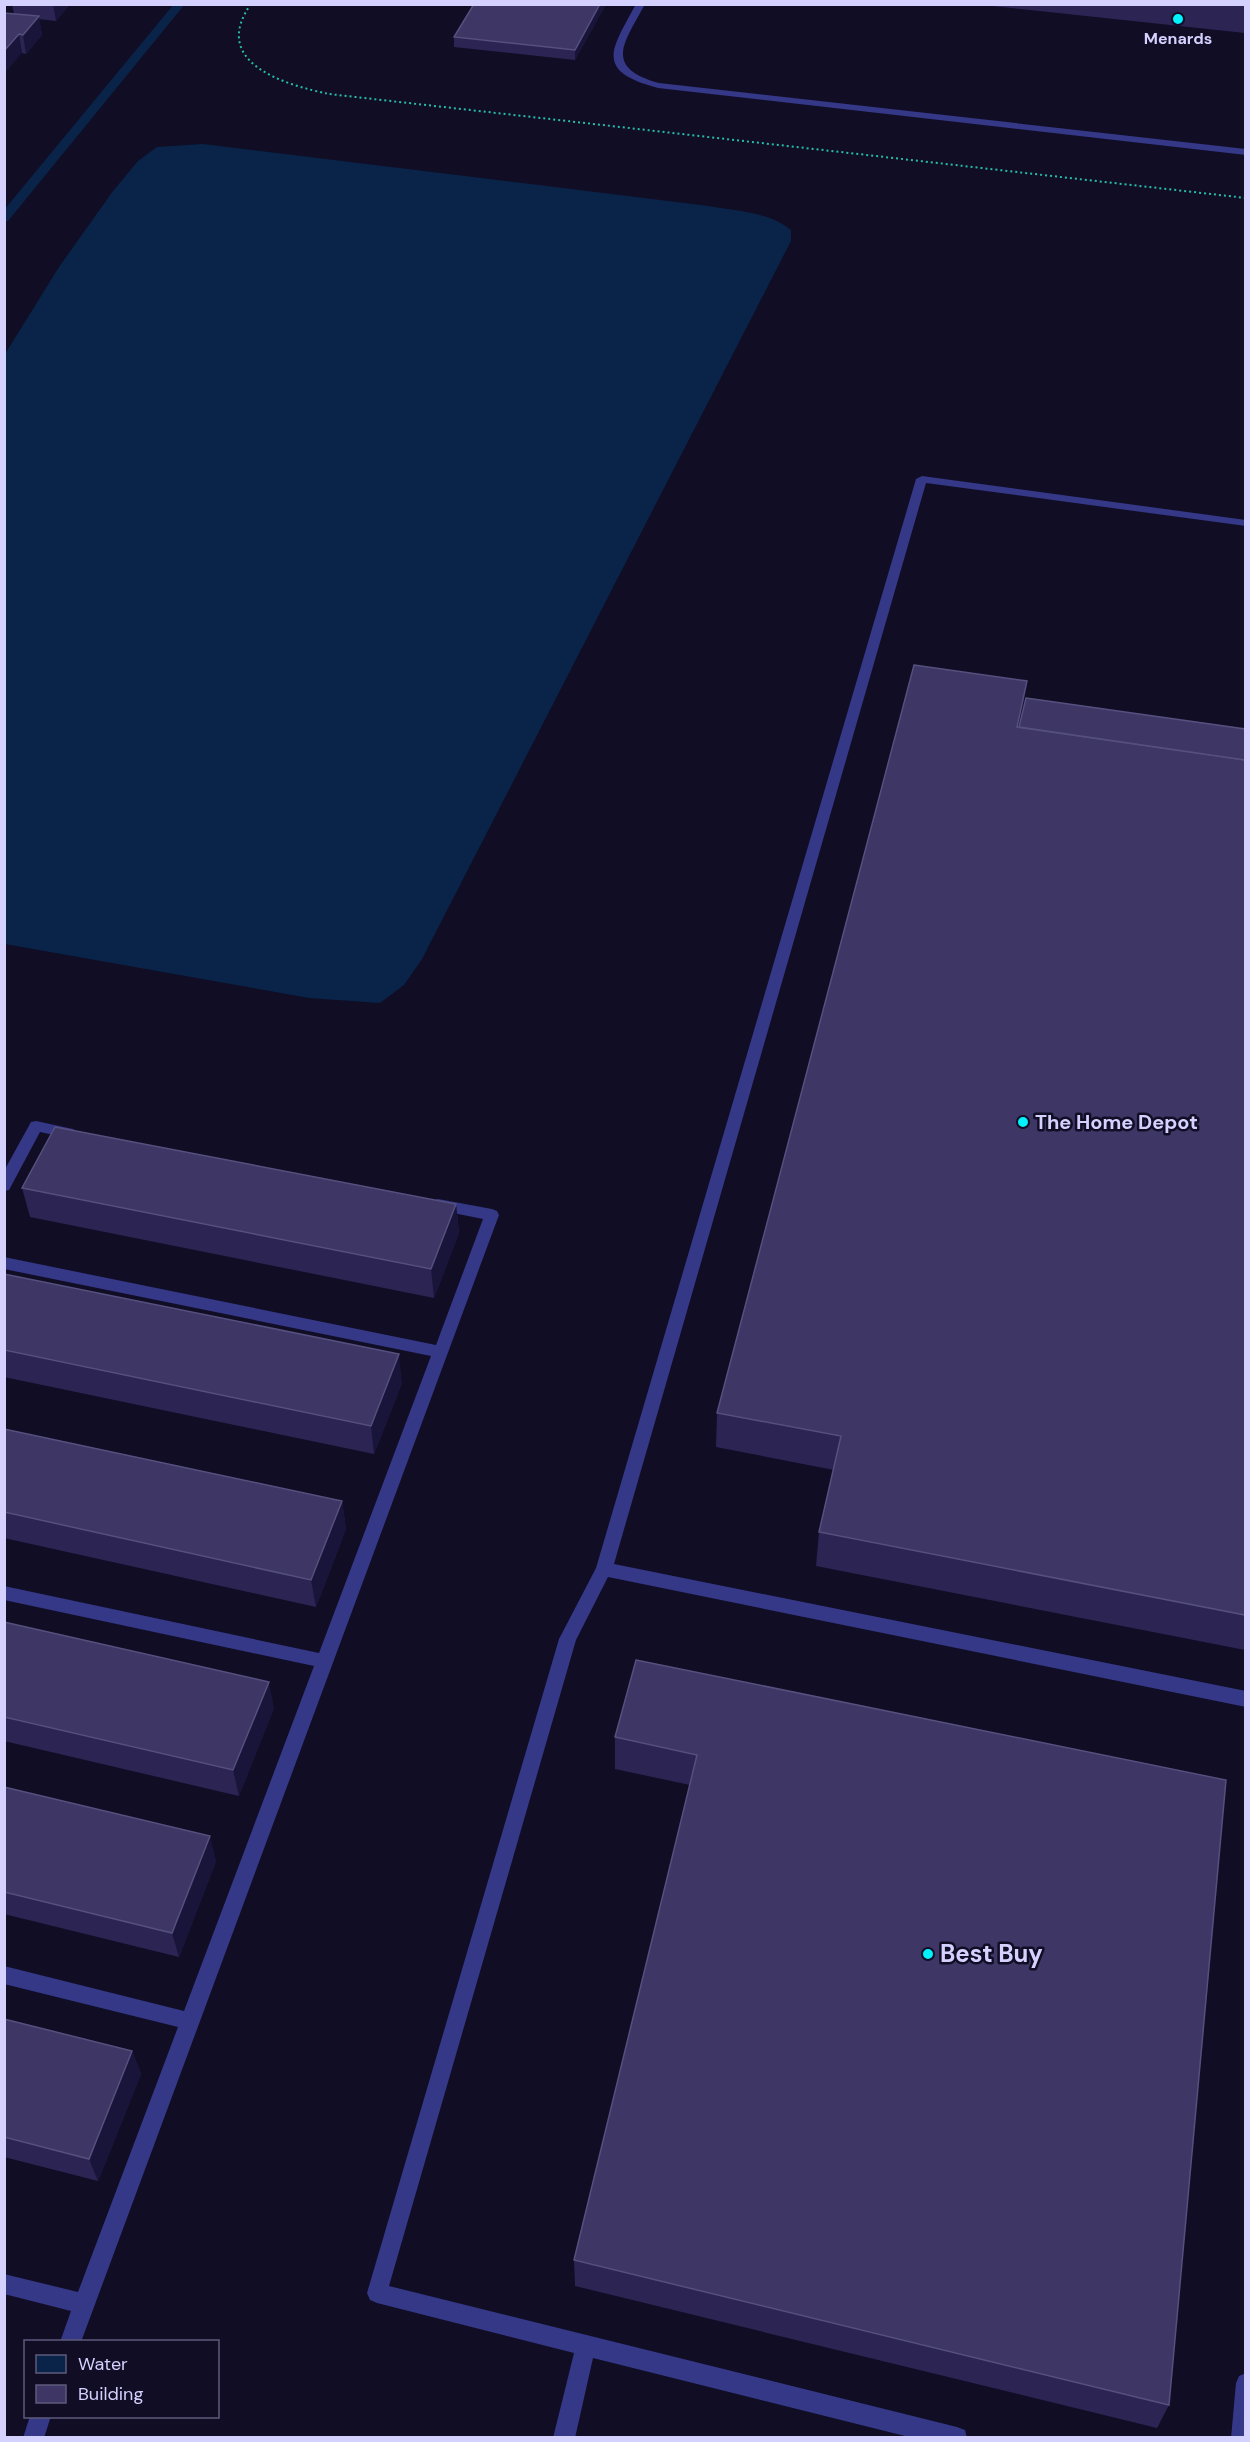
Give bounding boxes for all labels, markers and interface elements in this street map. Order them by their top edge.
marker: Menards [1171,12,1185,26]
place label: Menards [1144,28,1212,49]
place label: The Home Depot [1035,1109,1198,1135]
marker: The Home Depot [1016,1115,1030,1129]
place label: Best Buy [940,1938,1043,1969]
marker: Best Buy [921,1947,935,1961]
legend [24,2340,219,2418]
text: Water [78,2352,128,2376]
text: Building [78,2382,143,2406]

